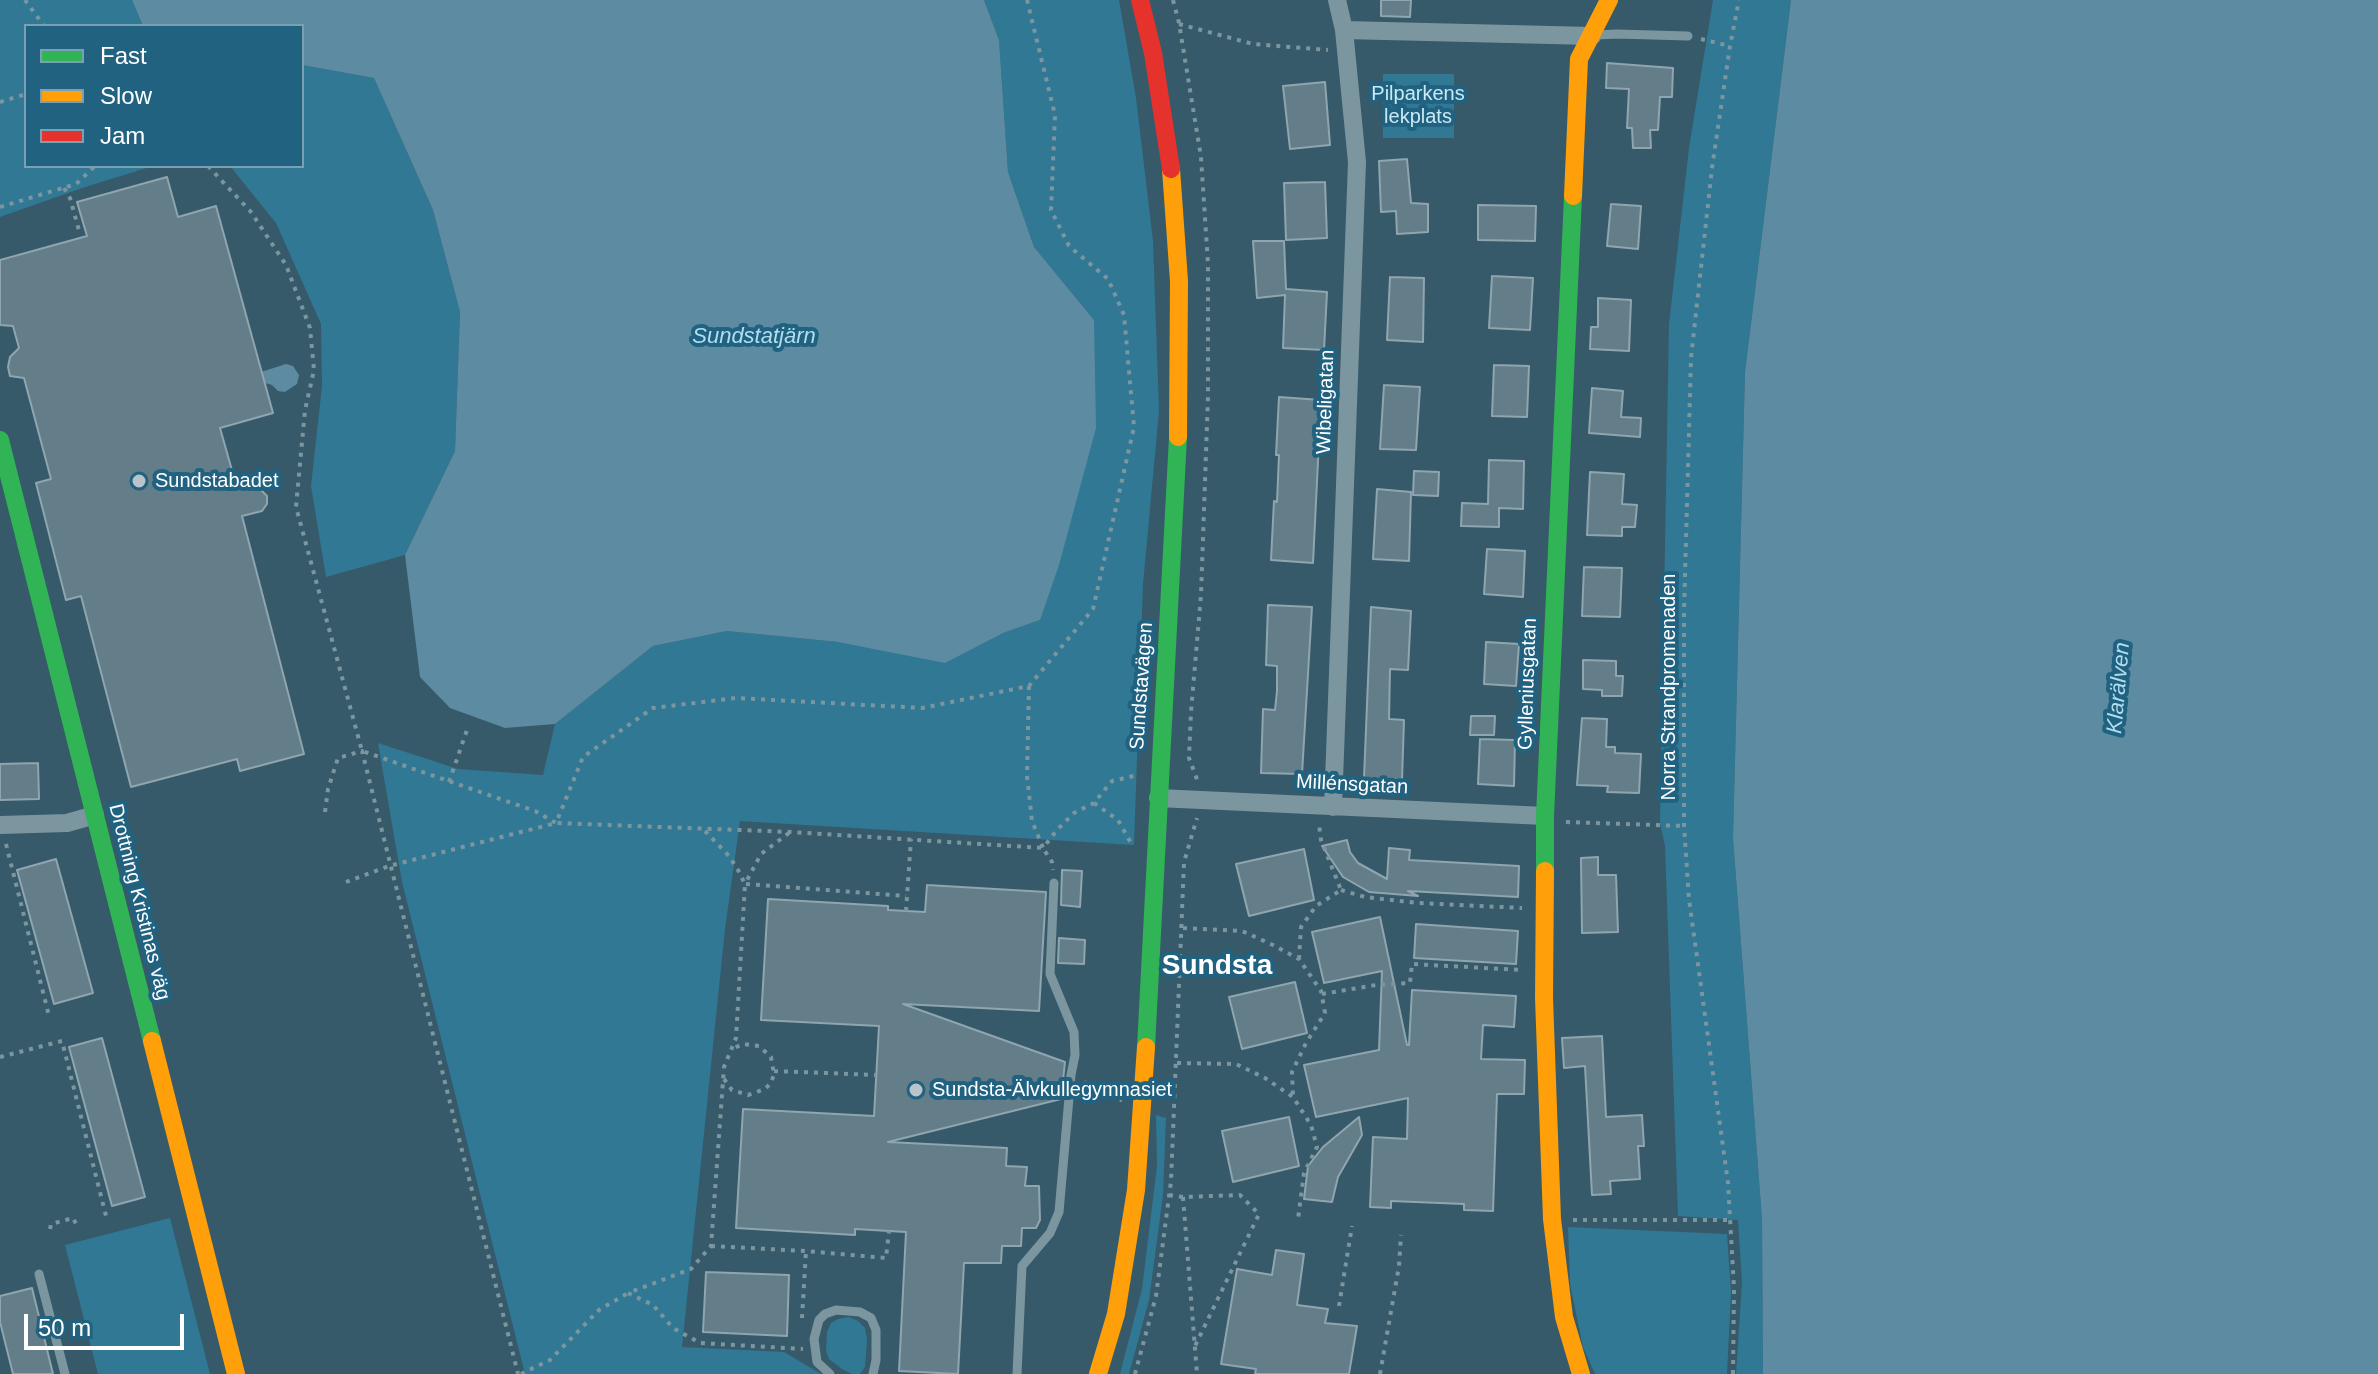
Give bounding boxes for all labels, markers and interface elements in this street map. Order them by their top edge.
legend [24,24,304,168]
text: Fast [100,42,147,69]
text: Slow [100,82,152,109]
park label: Pilparkens lekplats [1371,82,1465,129]
text: Jam [100,122,145,149]
water label: Sundstatjärn [692,324,816,350]
street label: Wibeligatan [1312,349,1340,455]
place label: Sundstabadet [155,469,278,493]
marker: Sundstabadet [130,472,148,490]
street label: Norra Strandpromenaden [1657,574,1681,800]
street label: Gylleniusgatan [1514,617,1542,751]
street label: Sundstavägen [1126,621,1158,751]
water label: Klarälven [2102,641,2136,735]
street label: Millénsgatan [1295,770,1409,800]
street label: Drottning Kristinas väg [103,801,175,1003]
district label: Sundsta [1162,949,1272,983]
place label: Sundsta-Älvkullegymnasiet [932,1078,1172,1102]
marker: Sundsta-Älvkullegymnasiet [907,1081,925,1099]
scale bar [28,1298,188,1348]
text: 50 m [38,1314,91,1341]

